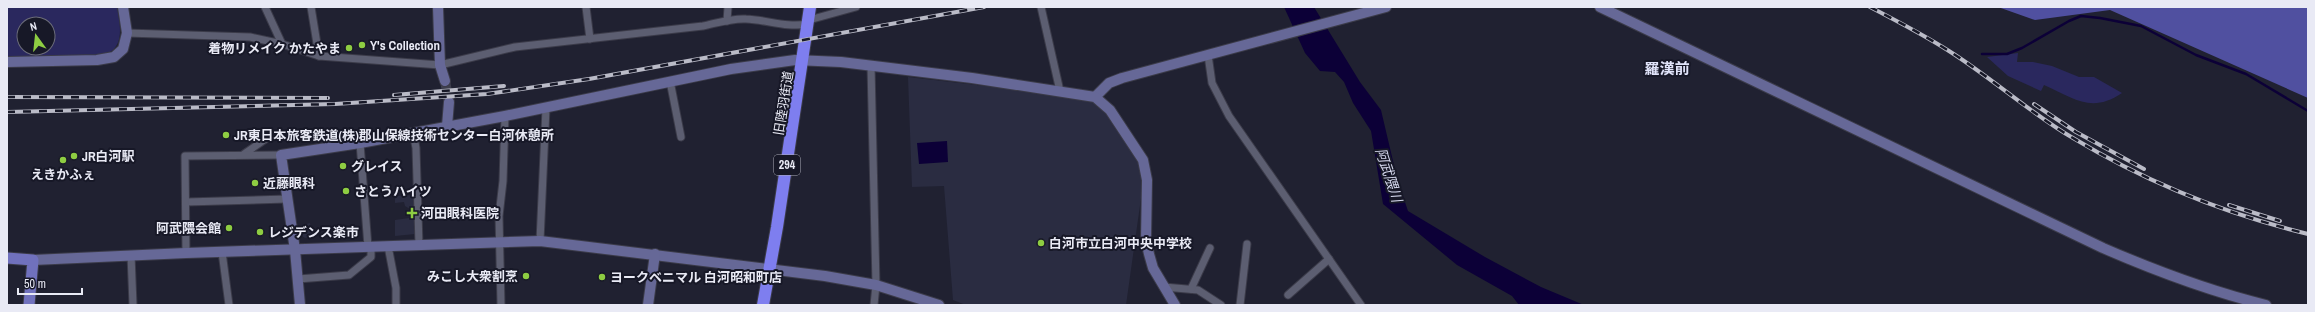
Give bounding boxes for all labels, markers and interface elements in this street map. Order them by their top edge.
north arrow [16,16,56,56]
text: N [28,19,38,34]
place label: Y's Collection [370,37,440,54]
place label: 着物リメイク かたやま [208,40,341,57]
marker: Y's Collection [357,40,367,50]
marker: 着物リメイク かたやま [344,43,354,53]
district label: 羅漢前 [1644,58,1690,79]
street label: 旧陸羽街道 [770,70,797,137]
place label: JR東日本旅客鉄道(株)郡山保線技術センター白河休憩所 [234,127,554,144]
marker: JR東日本旅客鉄道(株)郡山保線技術センター白河休憩所 [221,130,231,140]
water label: 阿武隈川 [1372,146,1407,206]
place label: JR白河駅 [82,148,135,165]
marker: JR白河駅 [69,151,79,161]
marker: えきかふぇ [58,155,68,165]
road number: 294 [774,155,800,175]
place label: グレイス [351,158,403,175]
marker: グレイス [338,161,348,171]
place label: えきかふぇ [31,166,95,183]
place label: 近藤眼科 [263,175,315,192]
marker: 近藤眼科 [250,178,260,188]
place label: さとうハイツ [354,183,432,200]
marker: さとうハイツ [341,186,351,196]
place label: 河田眼科医院 [421,205,499,222]
marker: 河田眼科医院 [406,207,418,219]
place label: 阿武隈会館 [156,220,221,237]
marker: 阿武隈会館 [224,223,234,233]
place label: レジデンス楽市 [268,224,359,241]
marker: レジデンス楽市 [255,227,265,237]
place label: 白河市立白河中央中学校 [1049,235,1192,252]
marker: 白河市立白河中央中学校 [1036,238,1046,248]
place label: みこし大衆割烹 [427,268,518,285]
place label: ヨークベニマル 白河昭和町店 [610,269,782,286]
scale bar [18,270,82,296]
marker: みこし大衆割烹 [521,271,531,281]
marker: ヨークベニマル 白河昭和町店 [597,272,607,282]
text: 50 m [24,276,46,292]

